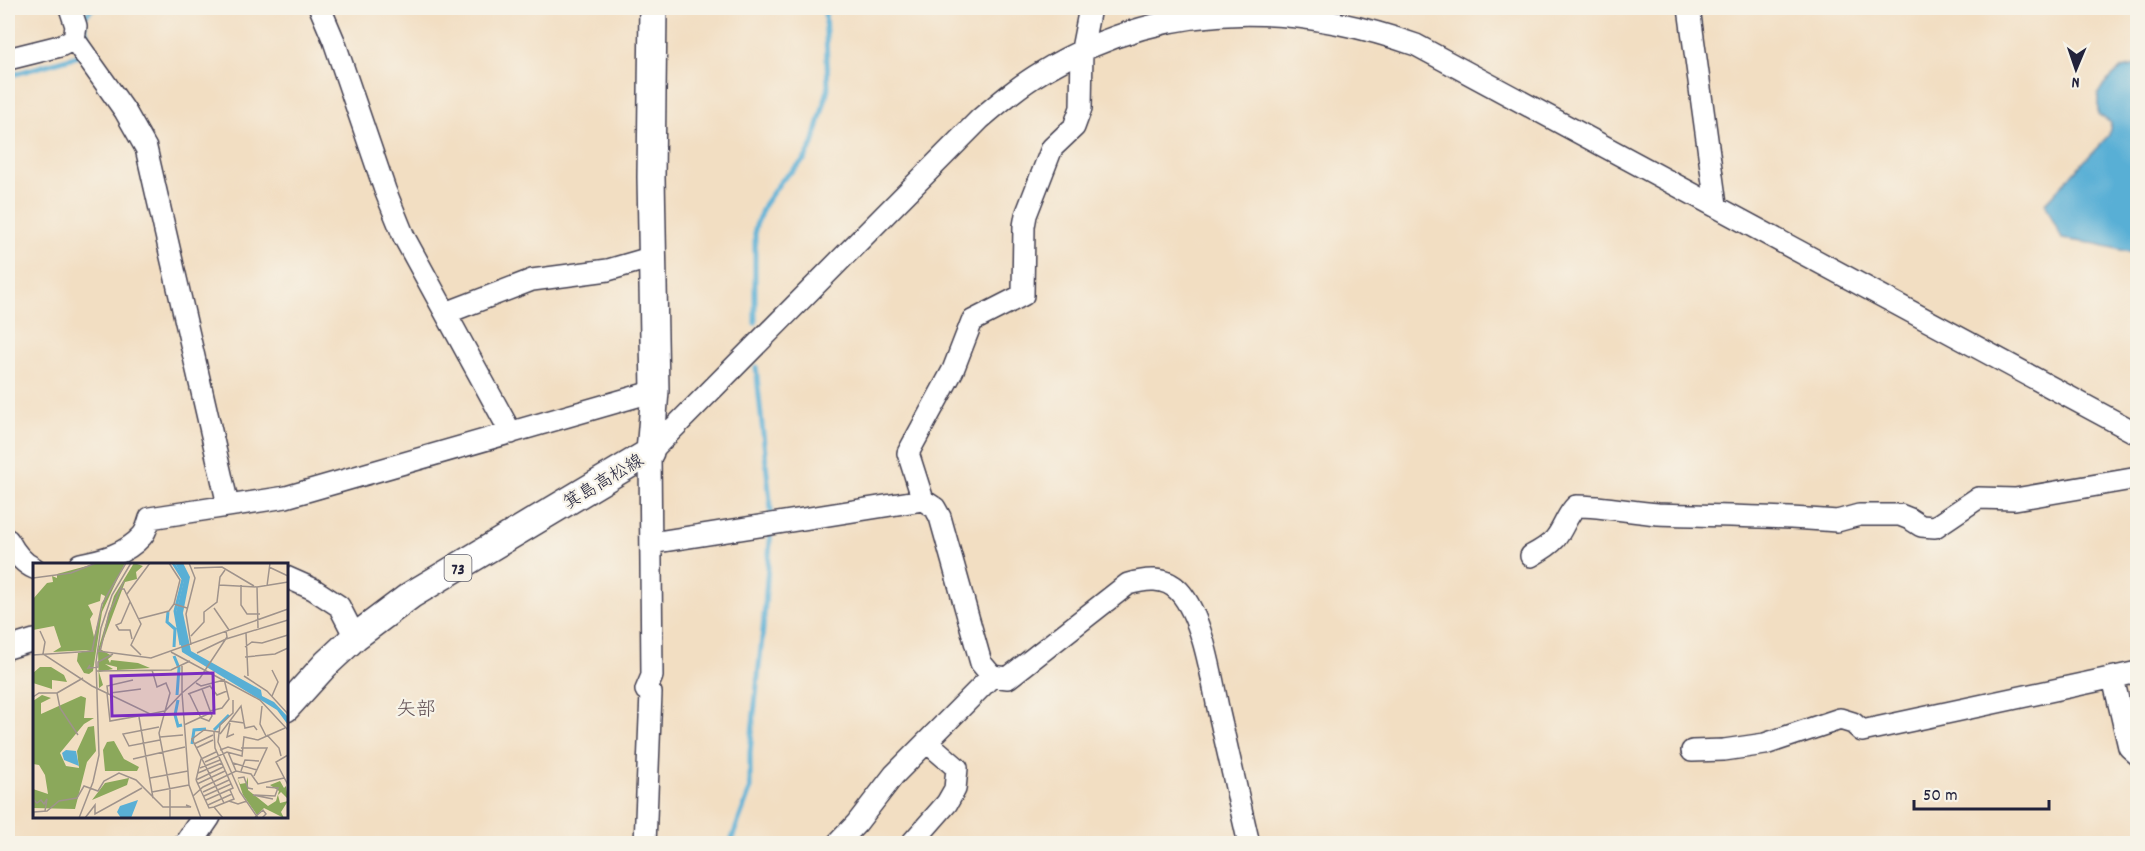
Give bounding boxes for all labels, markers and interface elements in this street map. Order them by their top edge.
north arrow [2046,39,2106,99]
text: N [2071,70,2080,93]
street label: 箕島高松線 [559,449,649,517]
road number: 73 [444,555,472,581]
inset map [33,563,288,818]
district label: 矢部 [396,697,436,725]
scale bar [1914,773,2049,811]
text: 50 m [1923,784,1958,809]

